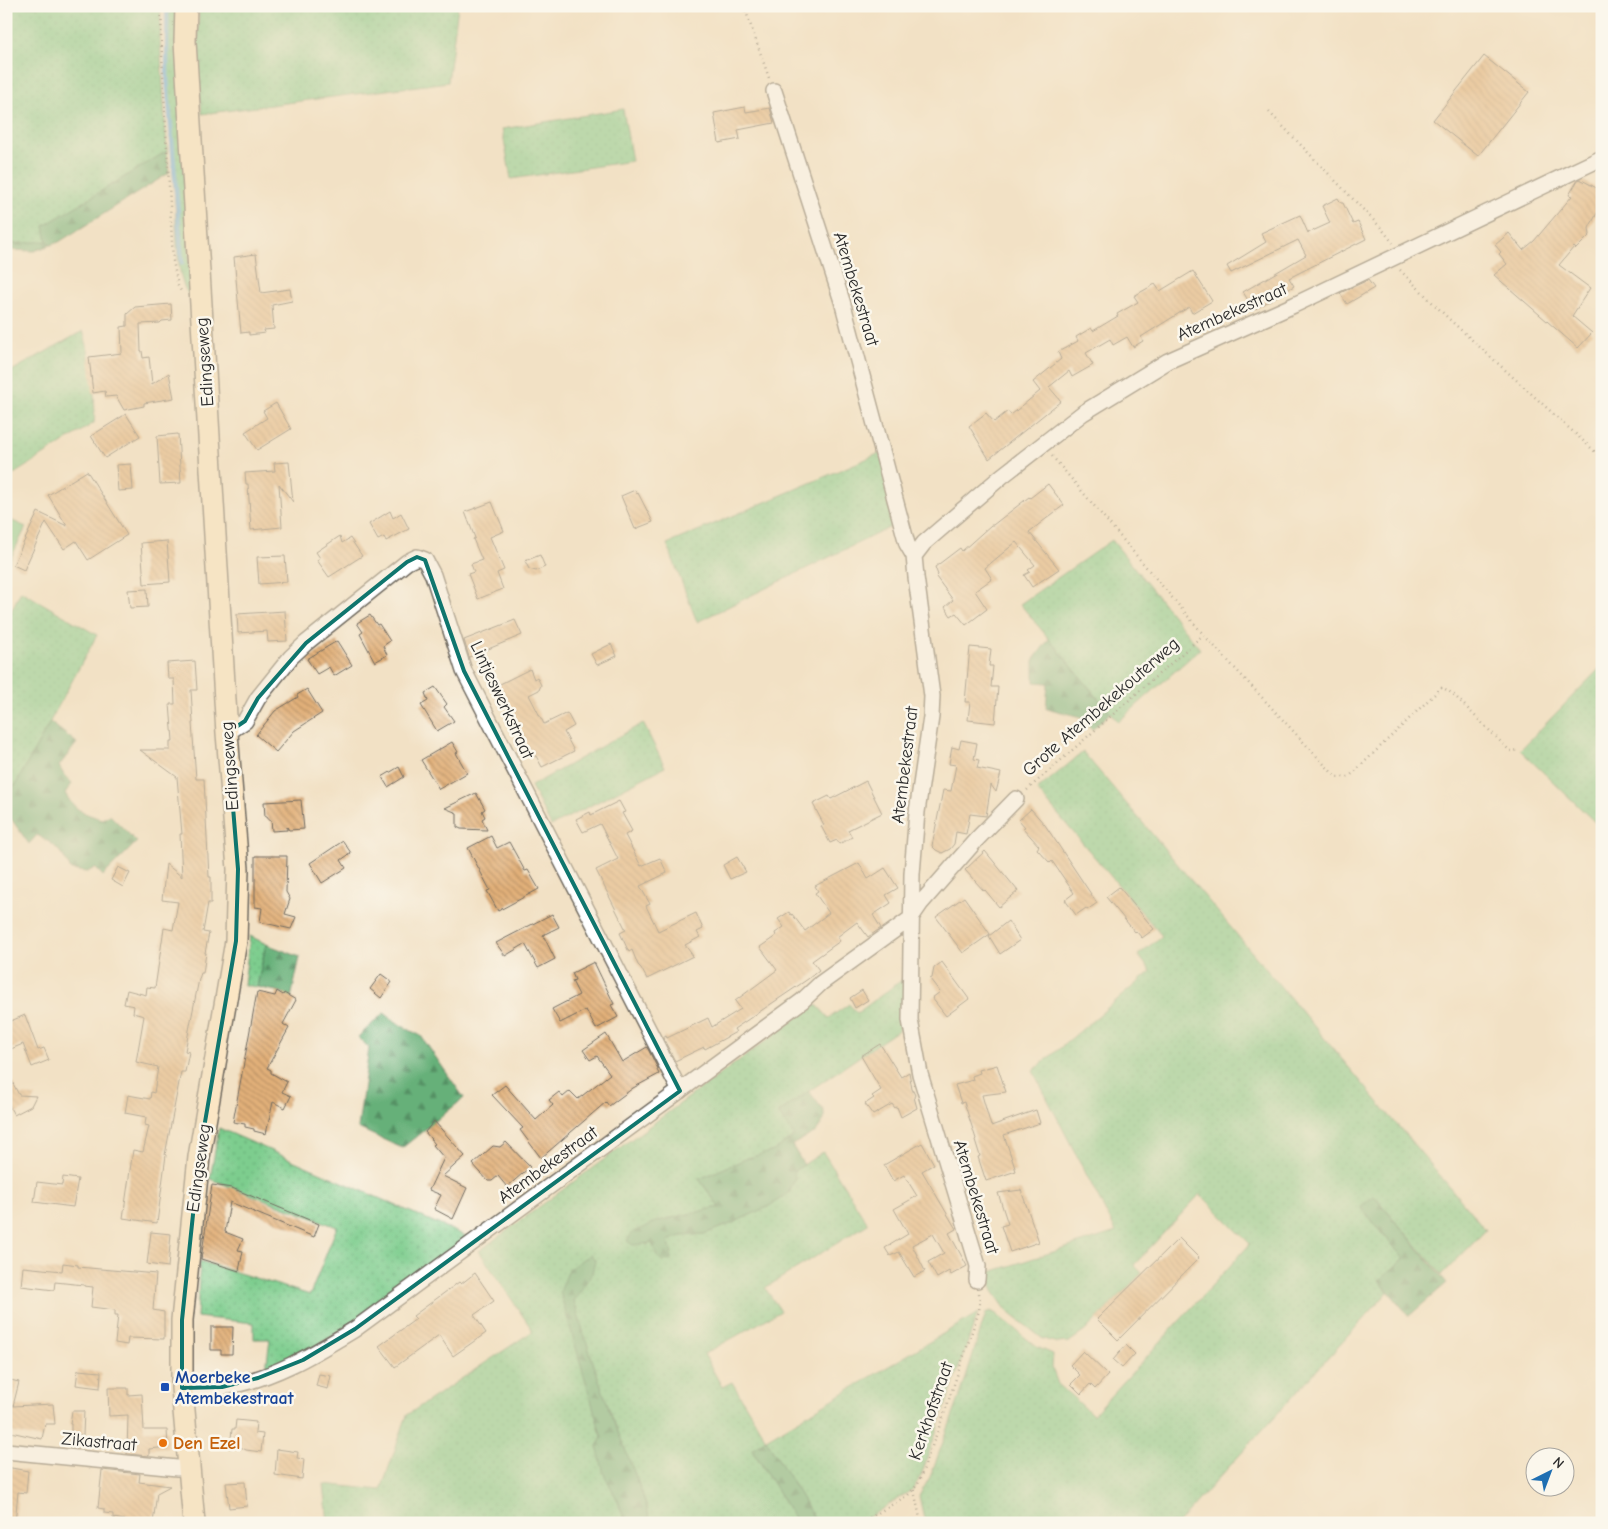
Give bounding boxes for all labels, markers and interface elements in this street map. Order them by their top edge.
street label: Atembekestraat [829,229,884,349]
street label: Atembekestraat [1174,278,1291,346]
street label: Edingseweg [191,317,219,407]
street label: Grote Atembekekouterweg [1018,633,1184,781]
street label: Lintjeswerkstraat [466,638,539,763]
street label: Atembekestraat [887,704,923,825]
street label: Edingseweg [216,721,244,811]
street label: Atembekestraat [494,1121,603,1208]
street label: Edingseweg [182,1122,216,1214]
street label: Atembekestraat [949,1137,1004,1257]
street label: Kerkhofstraat [904,1358,958,1463]
place label: Moerbeke Atembekestraat [175,1367,295,1409]
marker: Moerbeke Atembekestraat [159,1381,171,1393]
street label: Zikastraat [61,1428,138,1456]
place label: Den Ezel [173,1433,240,1454]
marker: Den Ezel [157,1437,169,1449]
north arrow [1526,1446,1576,1496]
text: N [1549,1453,1567,1472]

